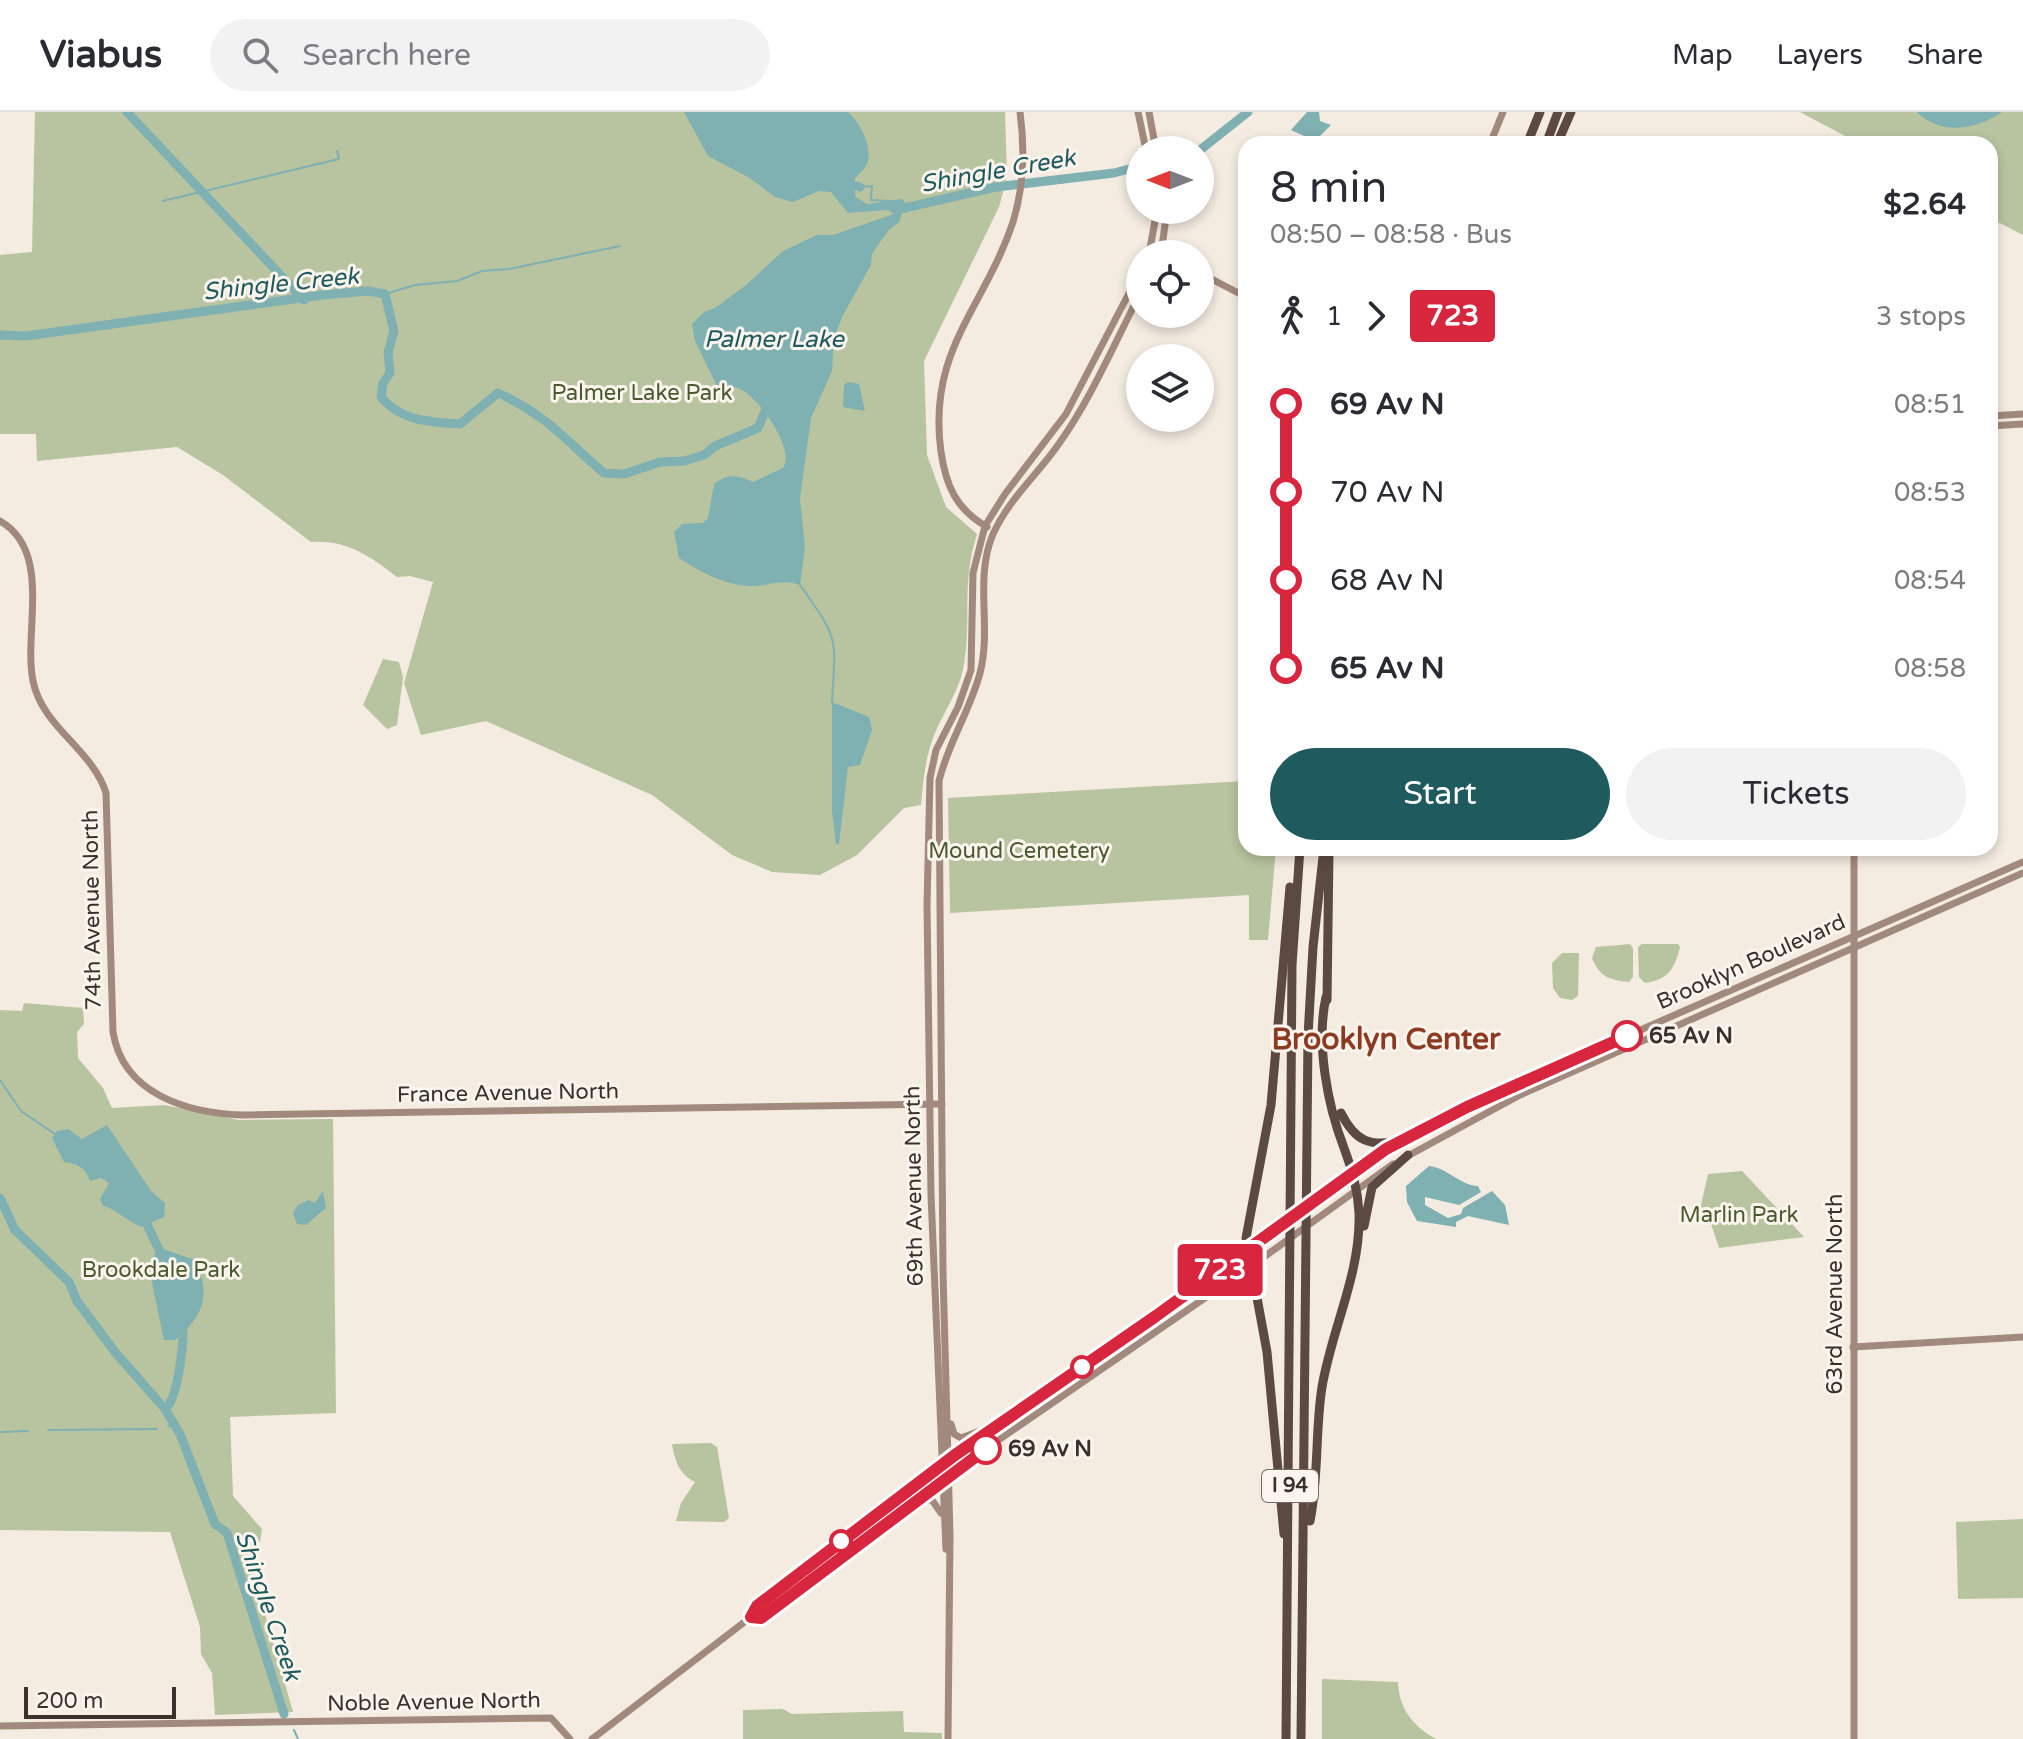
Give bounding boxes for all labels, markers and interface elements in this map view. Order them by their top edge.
search box [210,19,770,91]
text: Viabus [40,32,162,78]
icon: search [238,33,282,77]
text: Search here [302,37,471,74]
text: Map [1672,38,1733,72]
text: Layers [1777,38,1863,72]
text: Share [1907,38,1983,72]
north arrow [1126,136,1214,224]
map controls [1126,136,1214,432]
water label: Shingle Creek [918,143,1079,199]
text: 8 min [1270,162,1387,215]
text: $2.64 [1883,186,1966,223]
text: 08:50 – 08:58 · Bus [1270,219,1512,250]
button: locate [1126,240,1214,328]
water label: Shingle Creek [202,261,362,307]
icon: walk [1270,294,1314,338]
icon: forward [1354,294,1398,338]
text: 723 [1426,299,1479,333]
text: 1 [1326,301,1342,332]
text: 3 stops [1876,301,1966,332]
water label: Palmer Lake [704,325,845,354]
button: layers [1126,344,1214,432]
park label: Palmer Lake Park [552,380,732,406]
text: 69 Av N [1330,386,1445,423]
text: 08:51 [1894,389,1966,420]
text: 70 Av N [1330,474,1445,511]
text: 08:53 [1894,477,1966,508]
text: 68 Av N [1330,562,1445,599]
text: 08:54 [1894,565,1966,596]
text: 65 Av N [1330,650,1445,687]
text: 08:58 [1894,653,1966,684]
button: Start [1270,748,1610,840]
button: Tickets [1626,748,1966,840]
street label: 74th Avenue North [77,809,107,1011]
park label: Mound Cemetery [928,838,1110,864]
street label: Brooklyn Boulevard [1653,909,1849,1015]
district label: Brooklyn Center [1271,1021,1501,1058]
marker: 65 Av N [1612,1021,1642,1051]
place label: 65 Av N [1649,1023,1733,1049]
street label: France Avenue North [397,1078,619,1108]
street label: 69th Avenue North [899,1085,929,1287]
street label: 63rd Avenue North [1822,1194,1848,1394]
park label: Marlin Park [1679,1202,1799,1228]
line badge: 723 [1174,1244,1266,1296]
text: 723 [1194,1253,1246,1287]
park label: Brookdale Park [82,1257,240,1283]
unlabelled marker [1071,1356,1093,1378]
marker: 69 Av N [971,1434,1001,1464]
place label: 69 Av N [1008,1436,1092,1462]
road number: I 94 [1262,1470,1318,1502]
water label: Shingle Creek [229,1527,308,1686]
unlabelled marker [830,1530,852,1552]
scale bar [24,1683,176,1719]
street label: Noble Avenue North [327,1687,541,1717]
text: 200 m [36,1688,103,1714]

